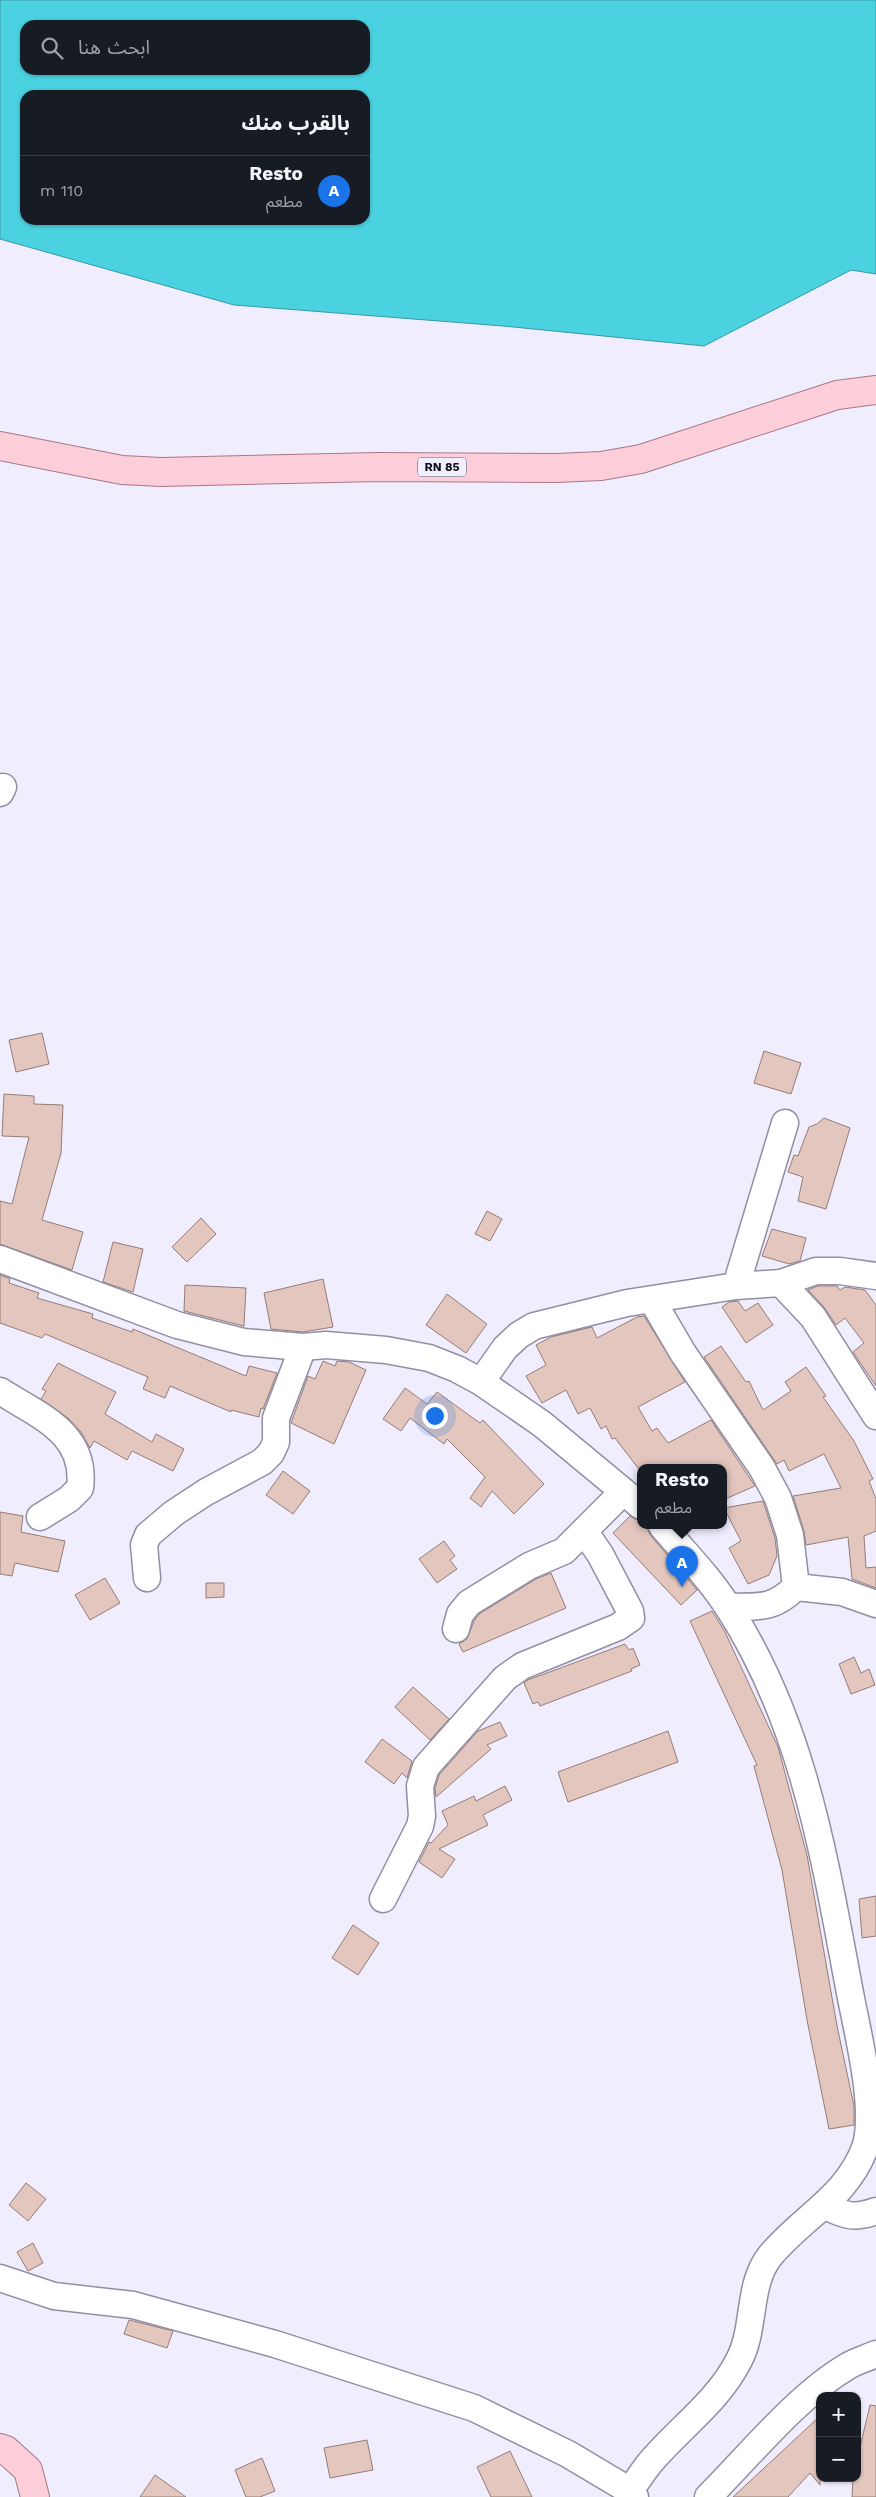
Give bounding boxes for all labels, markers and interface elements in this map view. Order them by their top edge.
search box [20,20,370,75]
icon: search [38,34,66,62]
text: ابحث هنا [78,36,150,59]
text: بالقرب منك [242,110,350,135]
text: Resto [249,162,303,185]
text: 110 m [40,181,83,200]
text: A [329,181,339,200]
text: مطعم [266,192,303,211]
road number: RN 85 [418,458,466,477]
your location [422,1403,448,1429]
popup [637,1464,727,1529]
text: Resto [655,1468,709,1491]
text: مطعم [655,1498,692,1517]
pin: A [666,1546,698,1587]
map controls [816,2392,861,2482]
button: + [816,2392,861,2437]
button: − [816,2437,861,2482]

